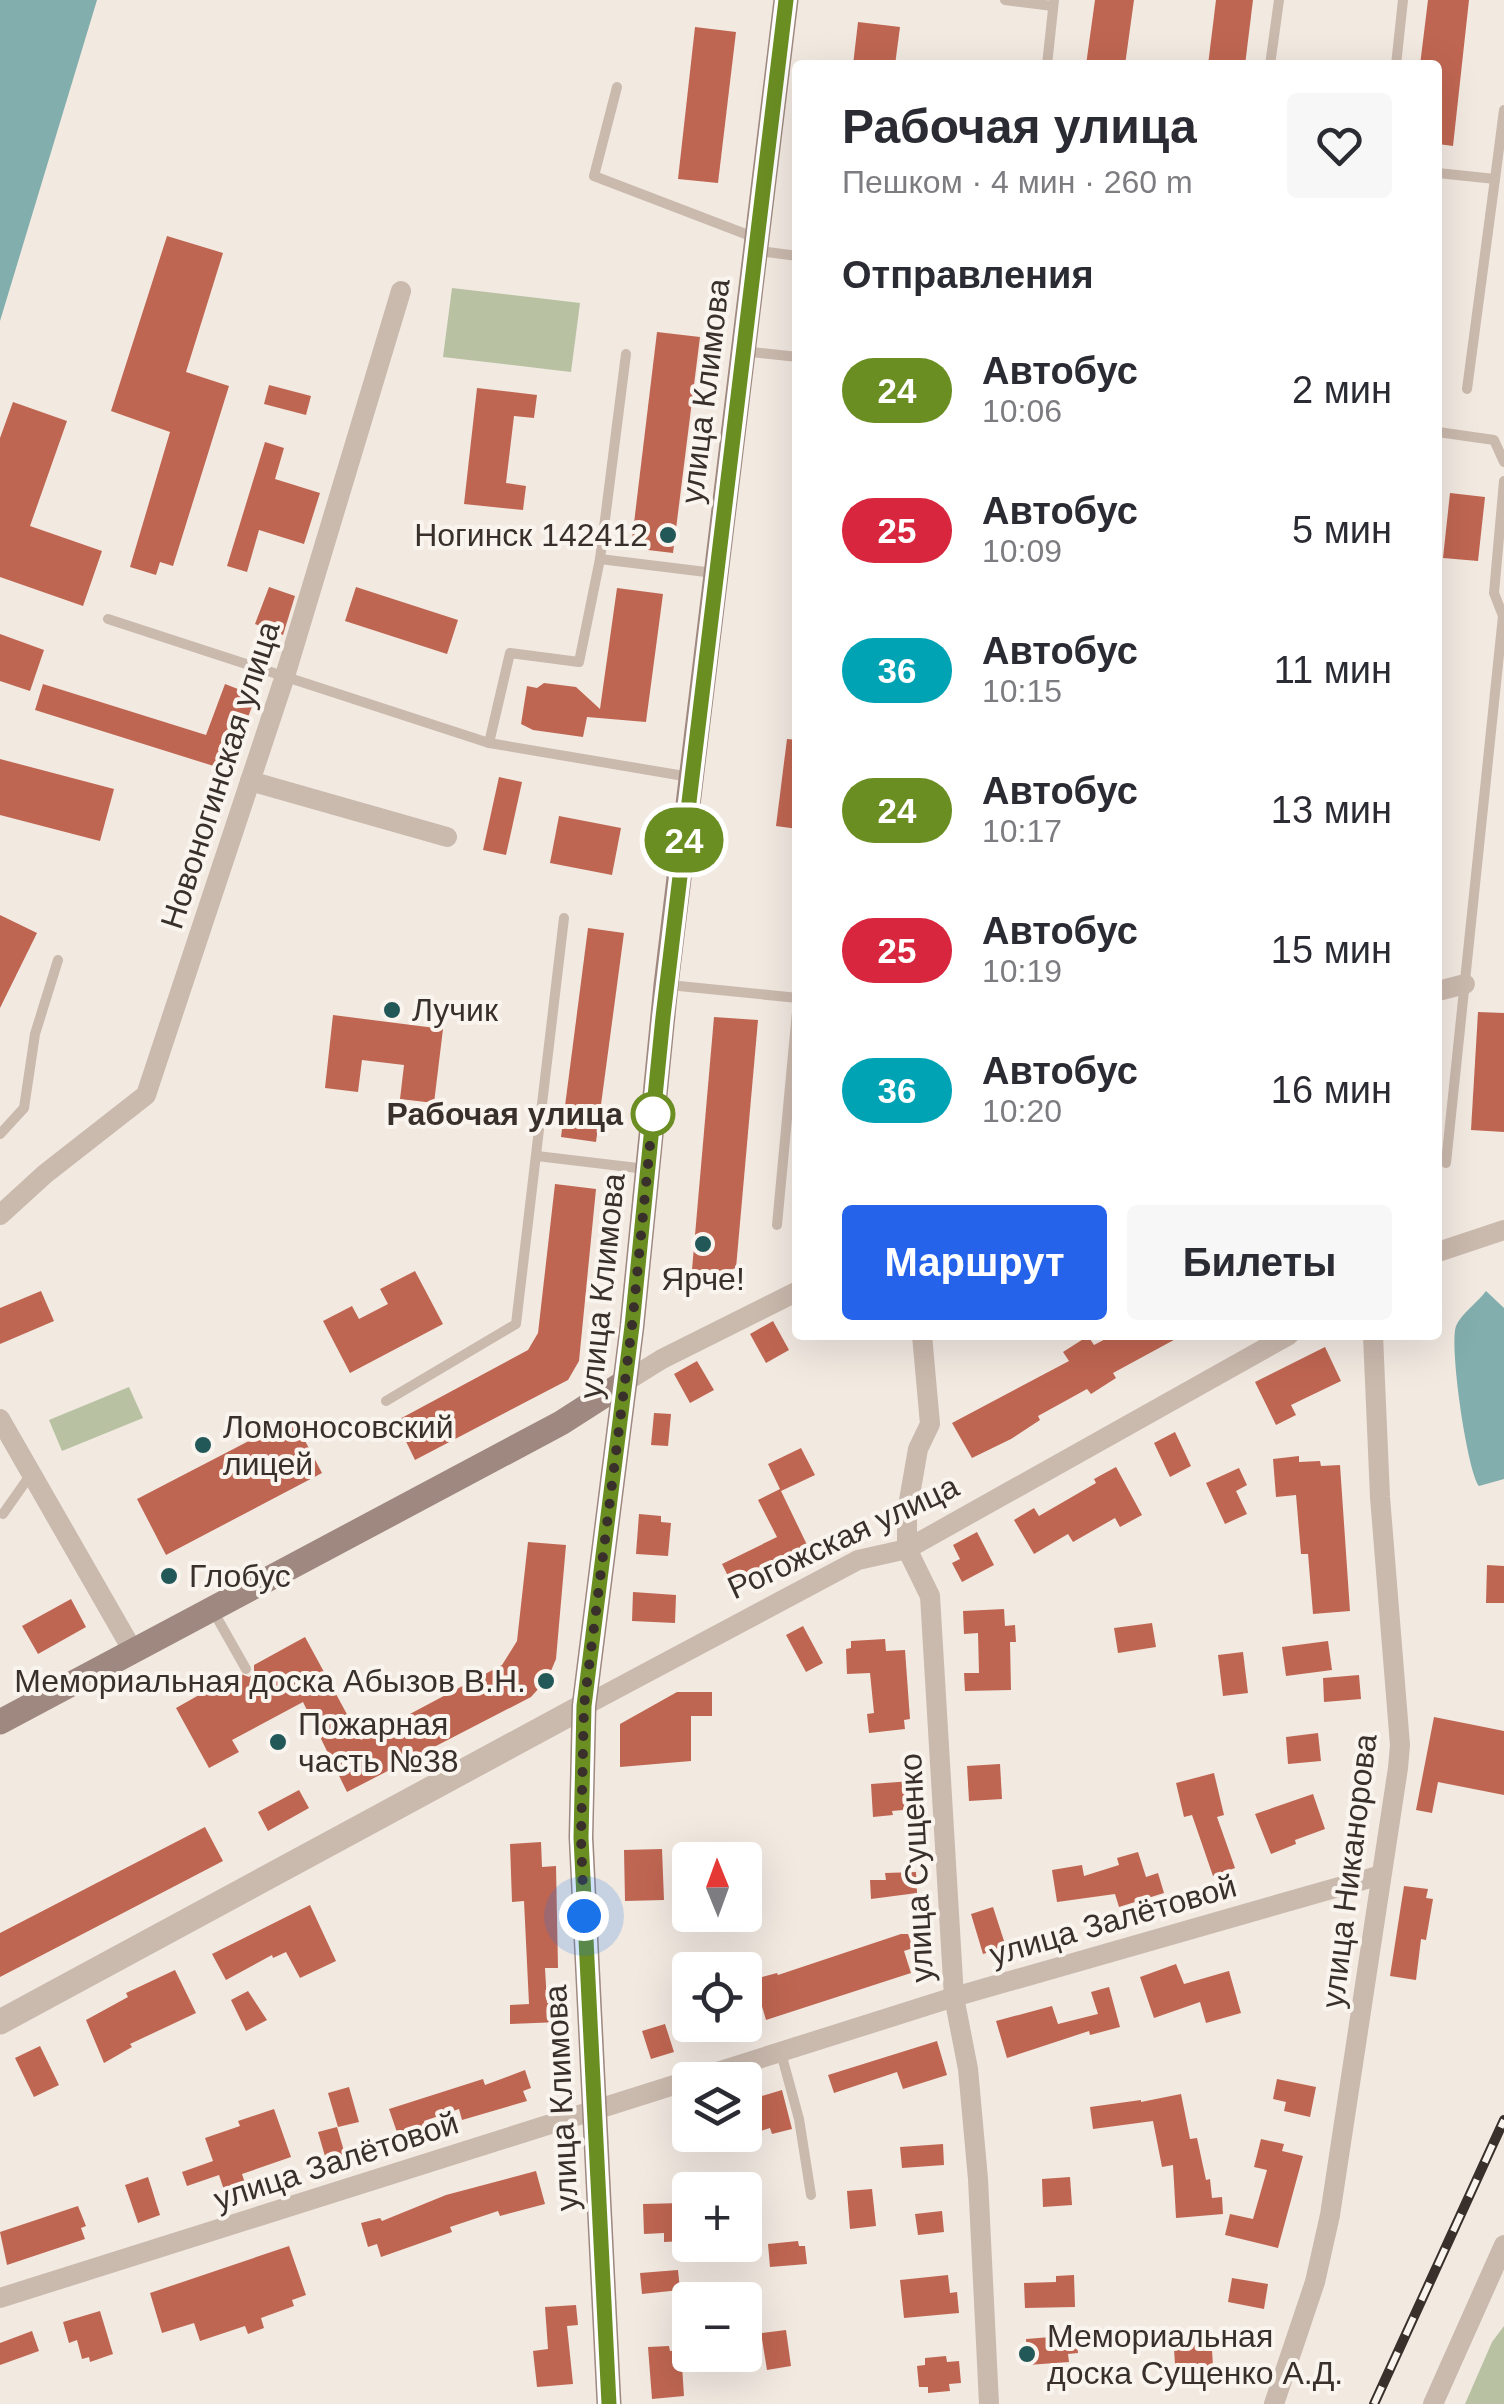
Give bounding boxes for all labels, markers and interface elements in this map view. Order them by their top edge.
button: heart [1287,93,1392,198]
text: Рабочая улица [842,100,1197,153]
text: Пешком · 4 мин · 260 m [842,164,1193,200]
text: Отправления [842,254,1094,296]
street label: улица Климова [673,276,737,505]
text: Автобус [982,350,1138,392]
text: 2 мин [1292,369,1392,411]
text: 24 [878,371,916,410]
text: 10:06 [982,393,1062,429]
text: Автобус [982,490,1138,532]
text: 5 мин [1292,509,1392,551]
text: 25 [878,511,916,550]
place label: Ногинск 142412 [414,517,648,553]
marker: Ногинск 142412 [657,524,679,546]
text: 10:09 [982,533,1062,569]
street label: Новоногинская улица [153,617,287,933]
text: Автобус [982,630,1138,672]
text: 11 мин [1274,649,1392,691]
text: 36 [878,651,916,690]
text: 10:15 [982,673,1062,709]
text: Автобус [982,770,1138,812]
text: 13 мин [1271,789,1392,831]
text: 24 [878,791,916,830]
line badge: 24 [639,808,729,872]
text: 10:17 [982,813,1062,849]
text: 24 [665,821,703,860]
text: Автобус [982,910,1138,952]
text: 15 мин [1271,929,1392,971]
text: 25 [878,931,916,970]
text: 10:19 [982,953,1062,989]
place label: Лучик [412,992,499,1028]
marker: Лучик [381,999,403,1021]
text: Автобус [982,1050,1138,1092]
text: 16 мин [1271,1069,1392,1111]
text: 36 [878,1071,916,1110]
marker: Рабочая улица [632,1093,674,1135]
text: 10:20 [982,1093,1062,1129]
place label: Рабочая улица [387,1096,623,1132]
street label: улица Климова [572,1171,632,1400]
button: Маршрут [842,1205,1107,1320]
button: Билеты [1127,1205,1392,1320]
marker: Ярче! [692,1233,714,1255]
place label: Ярче! [661,1261,745,1297]
place label: Ломоносовский лицей [223,1409,454,1482]
marker: Ломоносовский лицей [192,1434,214,1456]
street label: Рогожская улица [722,1468,964,1606]
place label: Глобус [189,1558,291,1594]
marker: Глобус [158,1565,180,1587]
place label: Мемориальная доска Абызов В.Н. [14,1663,526,1699]
marker: Мемориальная доска Абызов В.Н. [535,1670,557,1692]
place label: Пожарная часть №38 [298,1706,459,1779]
marker: Пожарная часть №38 [267,1731,289,1753]
street label: улица Никанорова [1314,1732,1384,2010]
street label: улица Сущенко [892,1752,940,1984]
north arrow [672,1842,762,1932]
map controls [672,1842,762,2372]
street label: улица Залётовой [986,1868,1240,1972]
your location [559,1891,609,1941]
button: locate [672,1952,762,2042]
street label: улица Климова [537,1984,585,2212]
button: layers [672,2062,762,2152]
street label: улица Залётовой [209,2105,463,2217]
button: + [672,2172,762,2262]
button: − [672,2282,762,2372]
place label: Мемориальная доска Сущенко А.Д. [1047,2318,1343,2391]
marker: Мемориальная доска Сущенко А.Д. [1016,2343,1038,2365]

